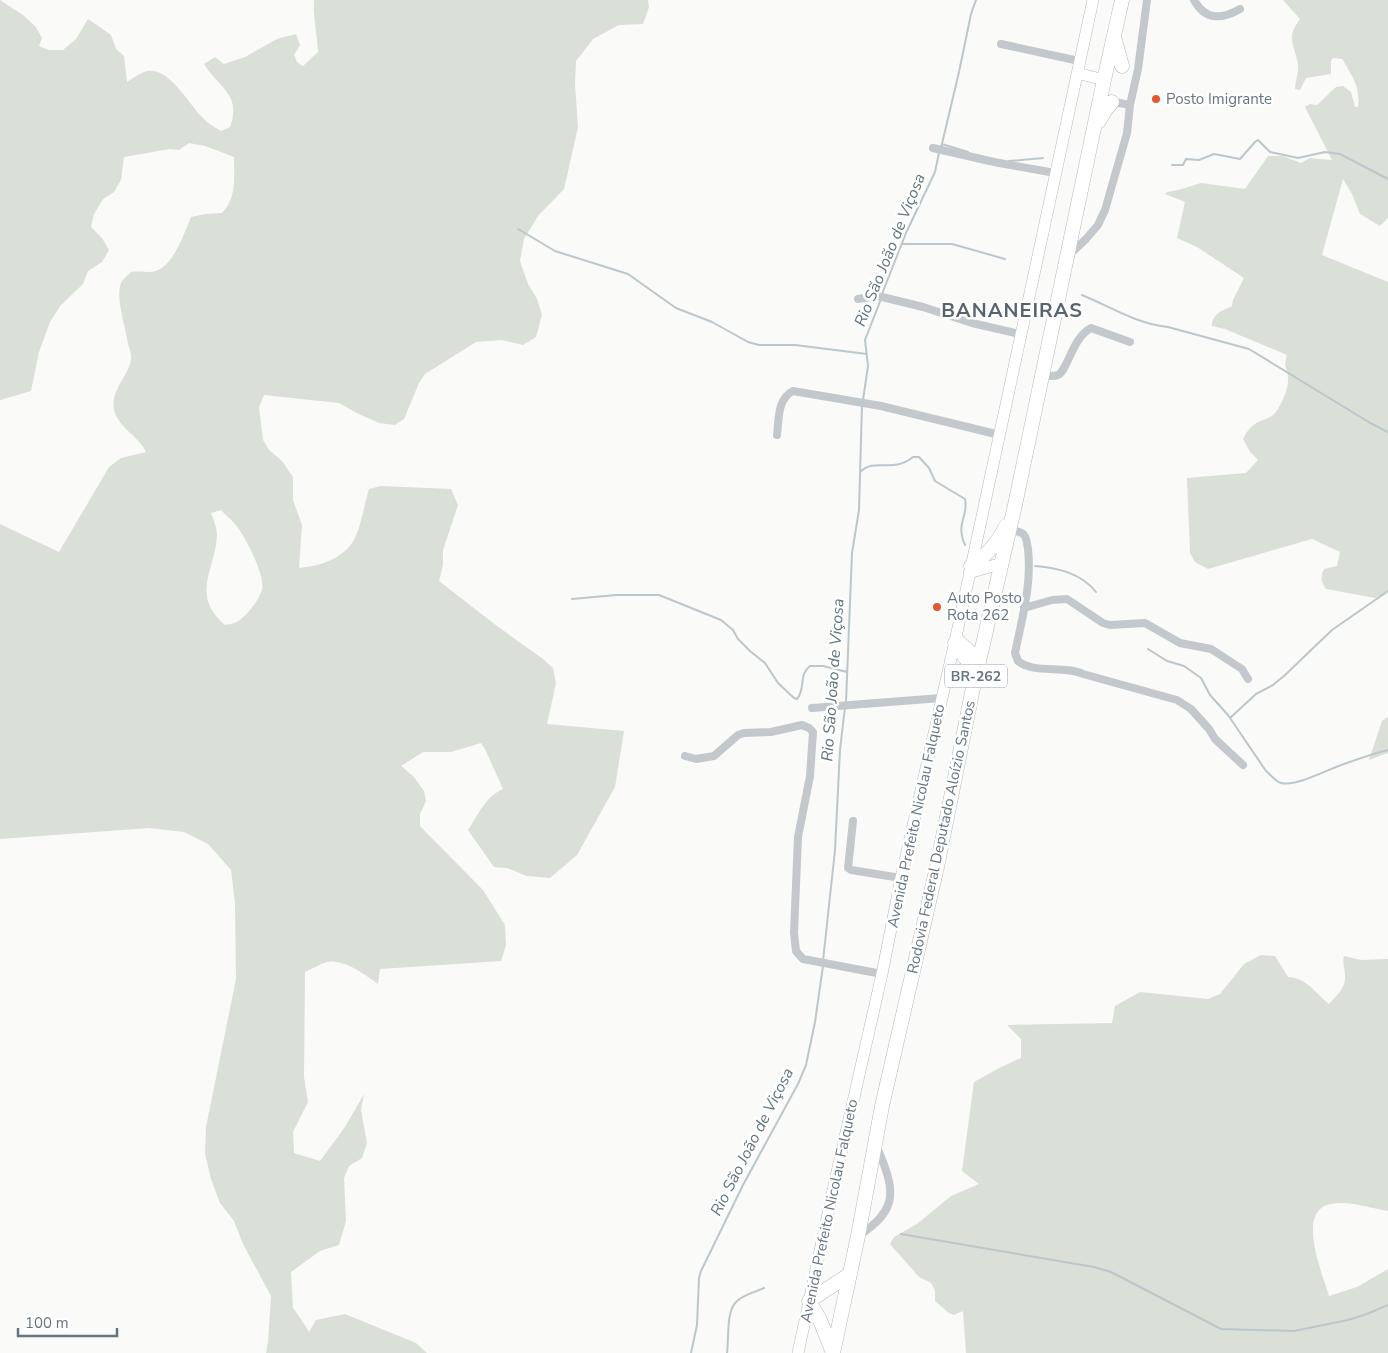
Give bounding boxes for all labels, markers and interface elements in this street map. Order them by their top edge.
place label: Posto Imigrante [1166,89,1272,109]
marker: Posto Imigrante [1150,93,1162,105]
water label: Rio São João de Viçosa [849,170,931,330]
district label: BANANEIRAS [941,297,1083,324]
place label: Auto Posto Rota 262 [947,588,1022,625]
water label: Rio São João de Viçosa [816,598,850,762]
marker: Auto Posto Rota 262 [931,601,943,613]
road number: BR-262 [945,664,1007,688]
street label: Rodovia Federal Deputado Aloízio Santos [902,698,980,976]
street label: Avenida Prefeito Nicolau Falqueto [883,702,949,930]
water label: Rio São João de Viçosa [705,1064,799,1220]
street label: Avenida Prefeito Nicolau Falqueto [796,1097,862,1325]
scale bar [18,1306,116,1338]
text: 100 m [25,1313,69,1333]

